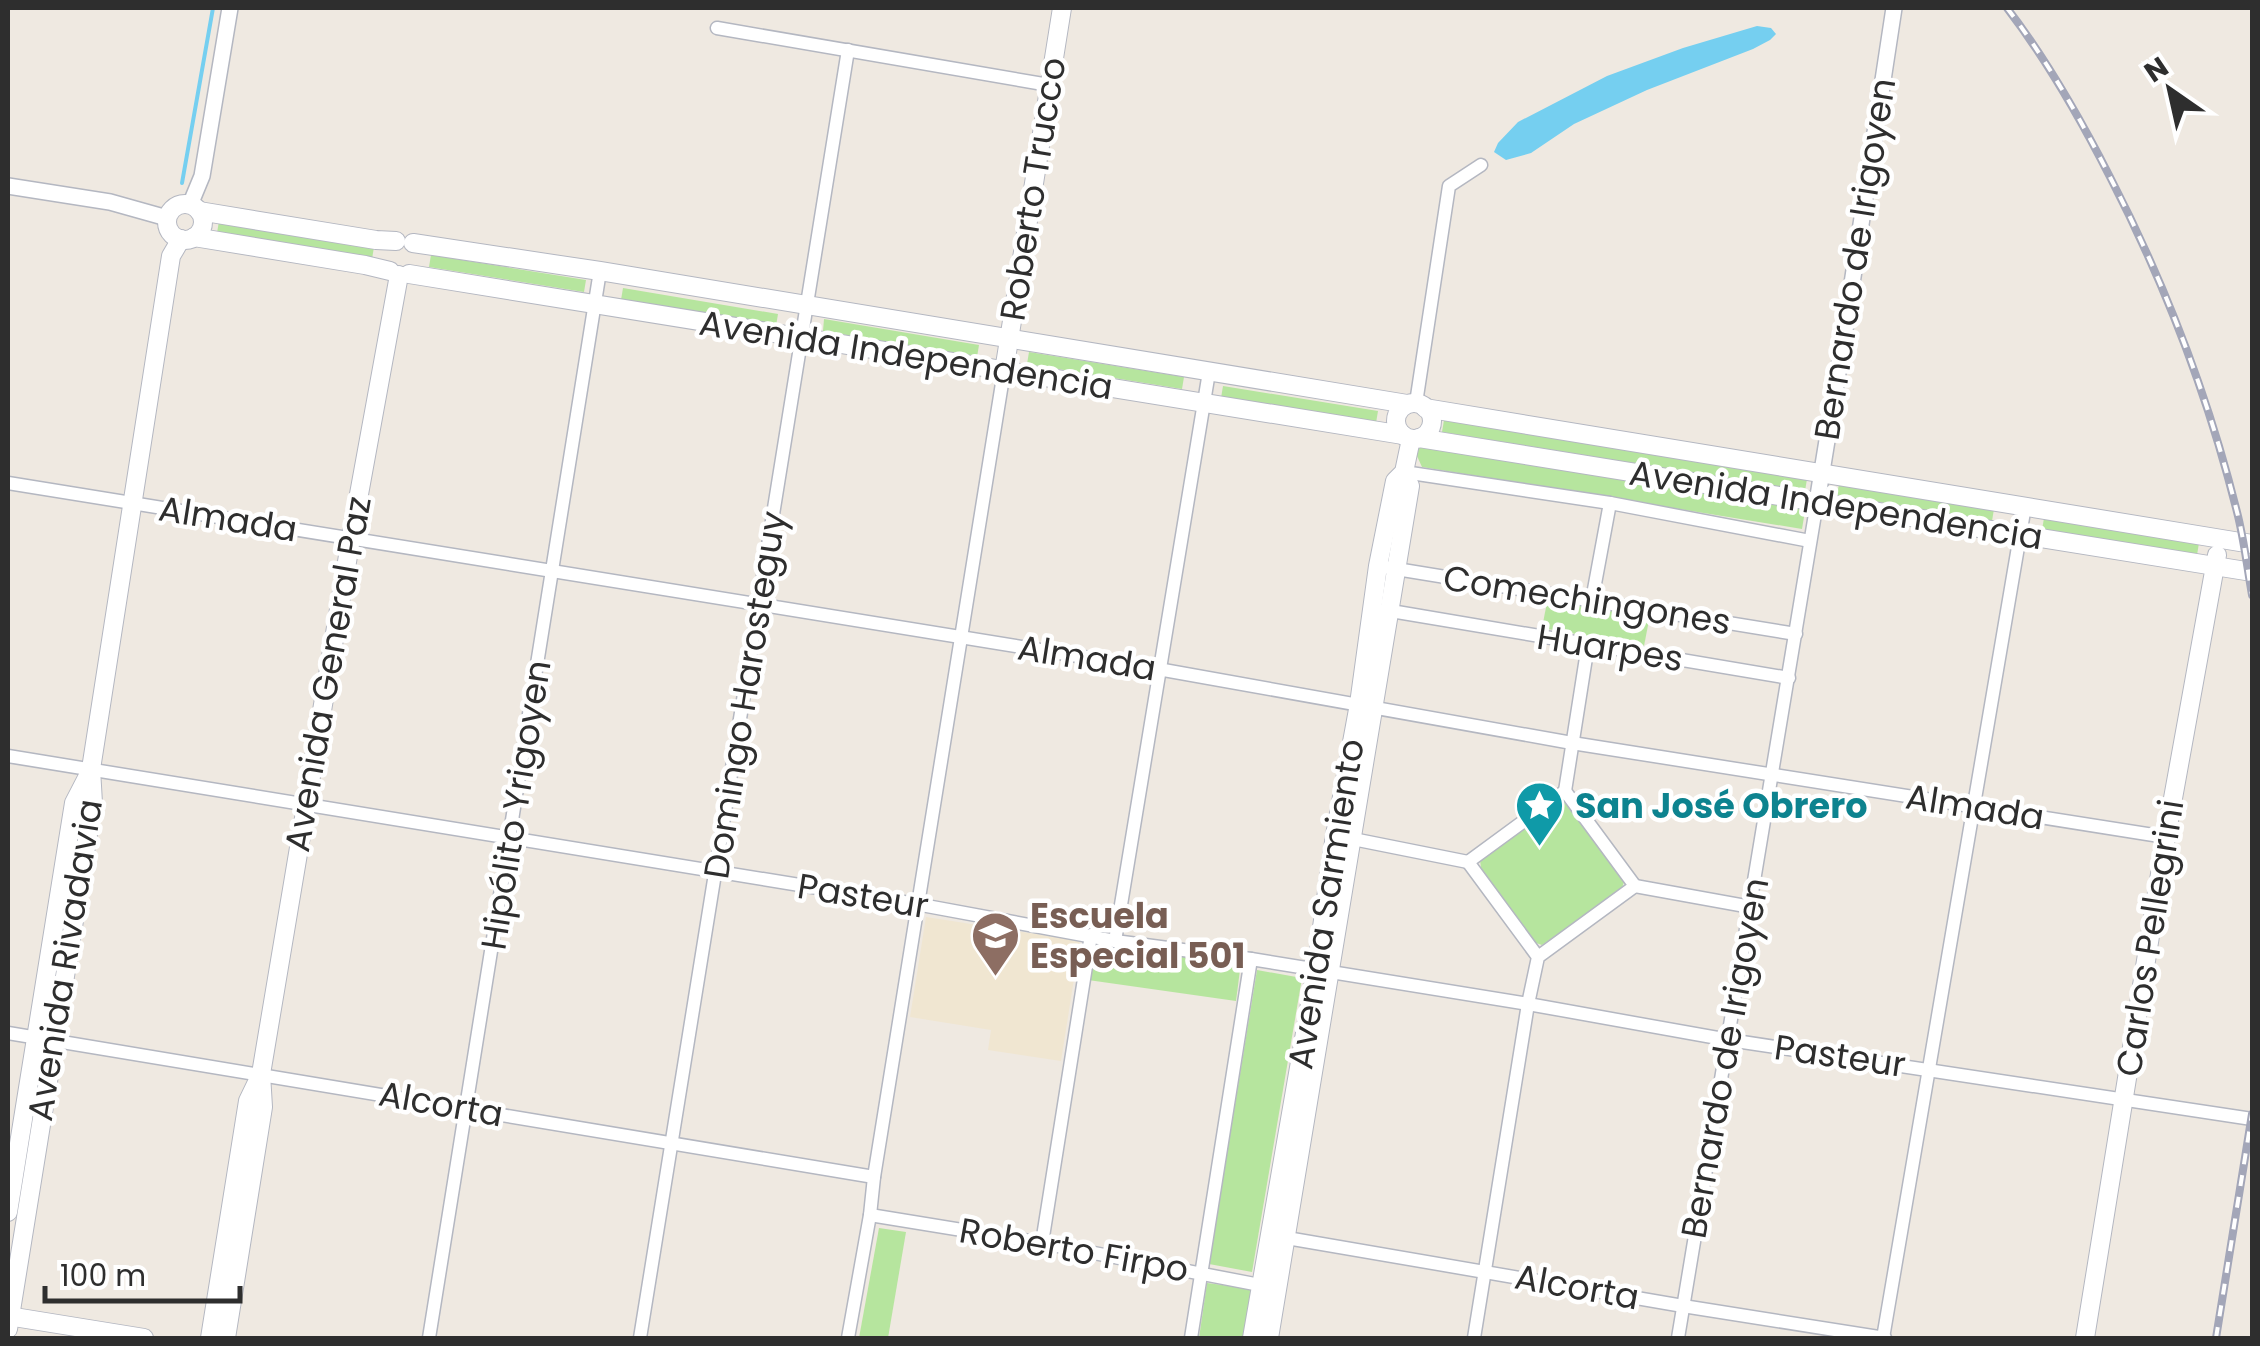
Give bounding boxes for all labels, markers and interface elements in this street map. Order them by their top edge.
north arrow [2120,40,2220,140]
text: N [2137,48,2176,92]
street label: Roberto Trucco [988,54,1078,324]
street label: Bernardo de Irigoyen [1802,75,1907,443]
street label: Avenida Independencia [696,298,1116,411]
street label: Avenida Independencia [1626,448,2046,561]
street label: Almada [155,483,301,554]
street label: Avenida General Paz [272,492,383,856]
street label: Domingo Harosteguy [691,507,798,882]
street label: Comechingones [1440,553,1734,646]
street label: Huarpes [1534,612,1686,683]
street label: Almada [1014,622,1160,693]
street label: Hipólito Yrigoyen [468,657,563,953]
street label: Avenida Sarmiento [1275,735,1376,1073]
street label: Almada [1902,771,2048,842]
place icon: San José Obrero [1514,780,1566,848]
place label: San José Obrero [1575,781,1867,830]
street label: Avenida Rivadavia [15,796,114,1124]
street label: Carlos Pellegrini [2103,796,2196,1080]
street label: Pasteur [794,861,932,930]
street label: Bernardo de Irigoyen [1669,874,1780,1242]
place label: Escuela Especial 501 [1030,891,1246,980]
school or university icon: Escuela Especial 501 [969,910,1021,978]
street label: Pasteur [1771,1022,1909,1089]
street label: Alcorta [375,1068,507,1139]
street label: Roberto Firpo [956,1205,1193,1294]
scale bar [45,1241,240,1303]
street label: Alcorta [1511,1251,1643,1322]
text: 100 m [60,1254,146,1297]

